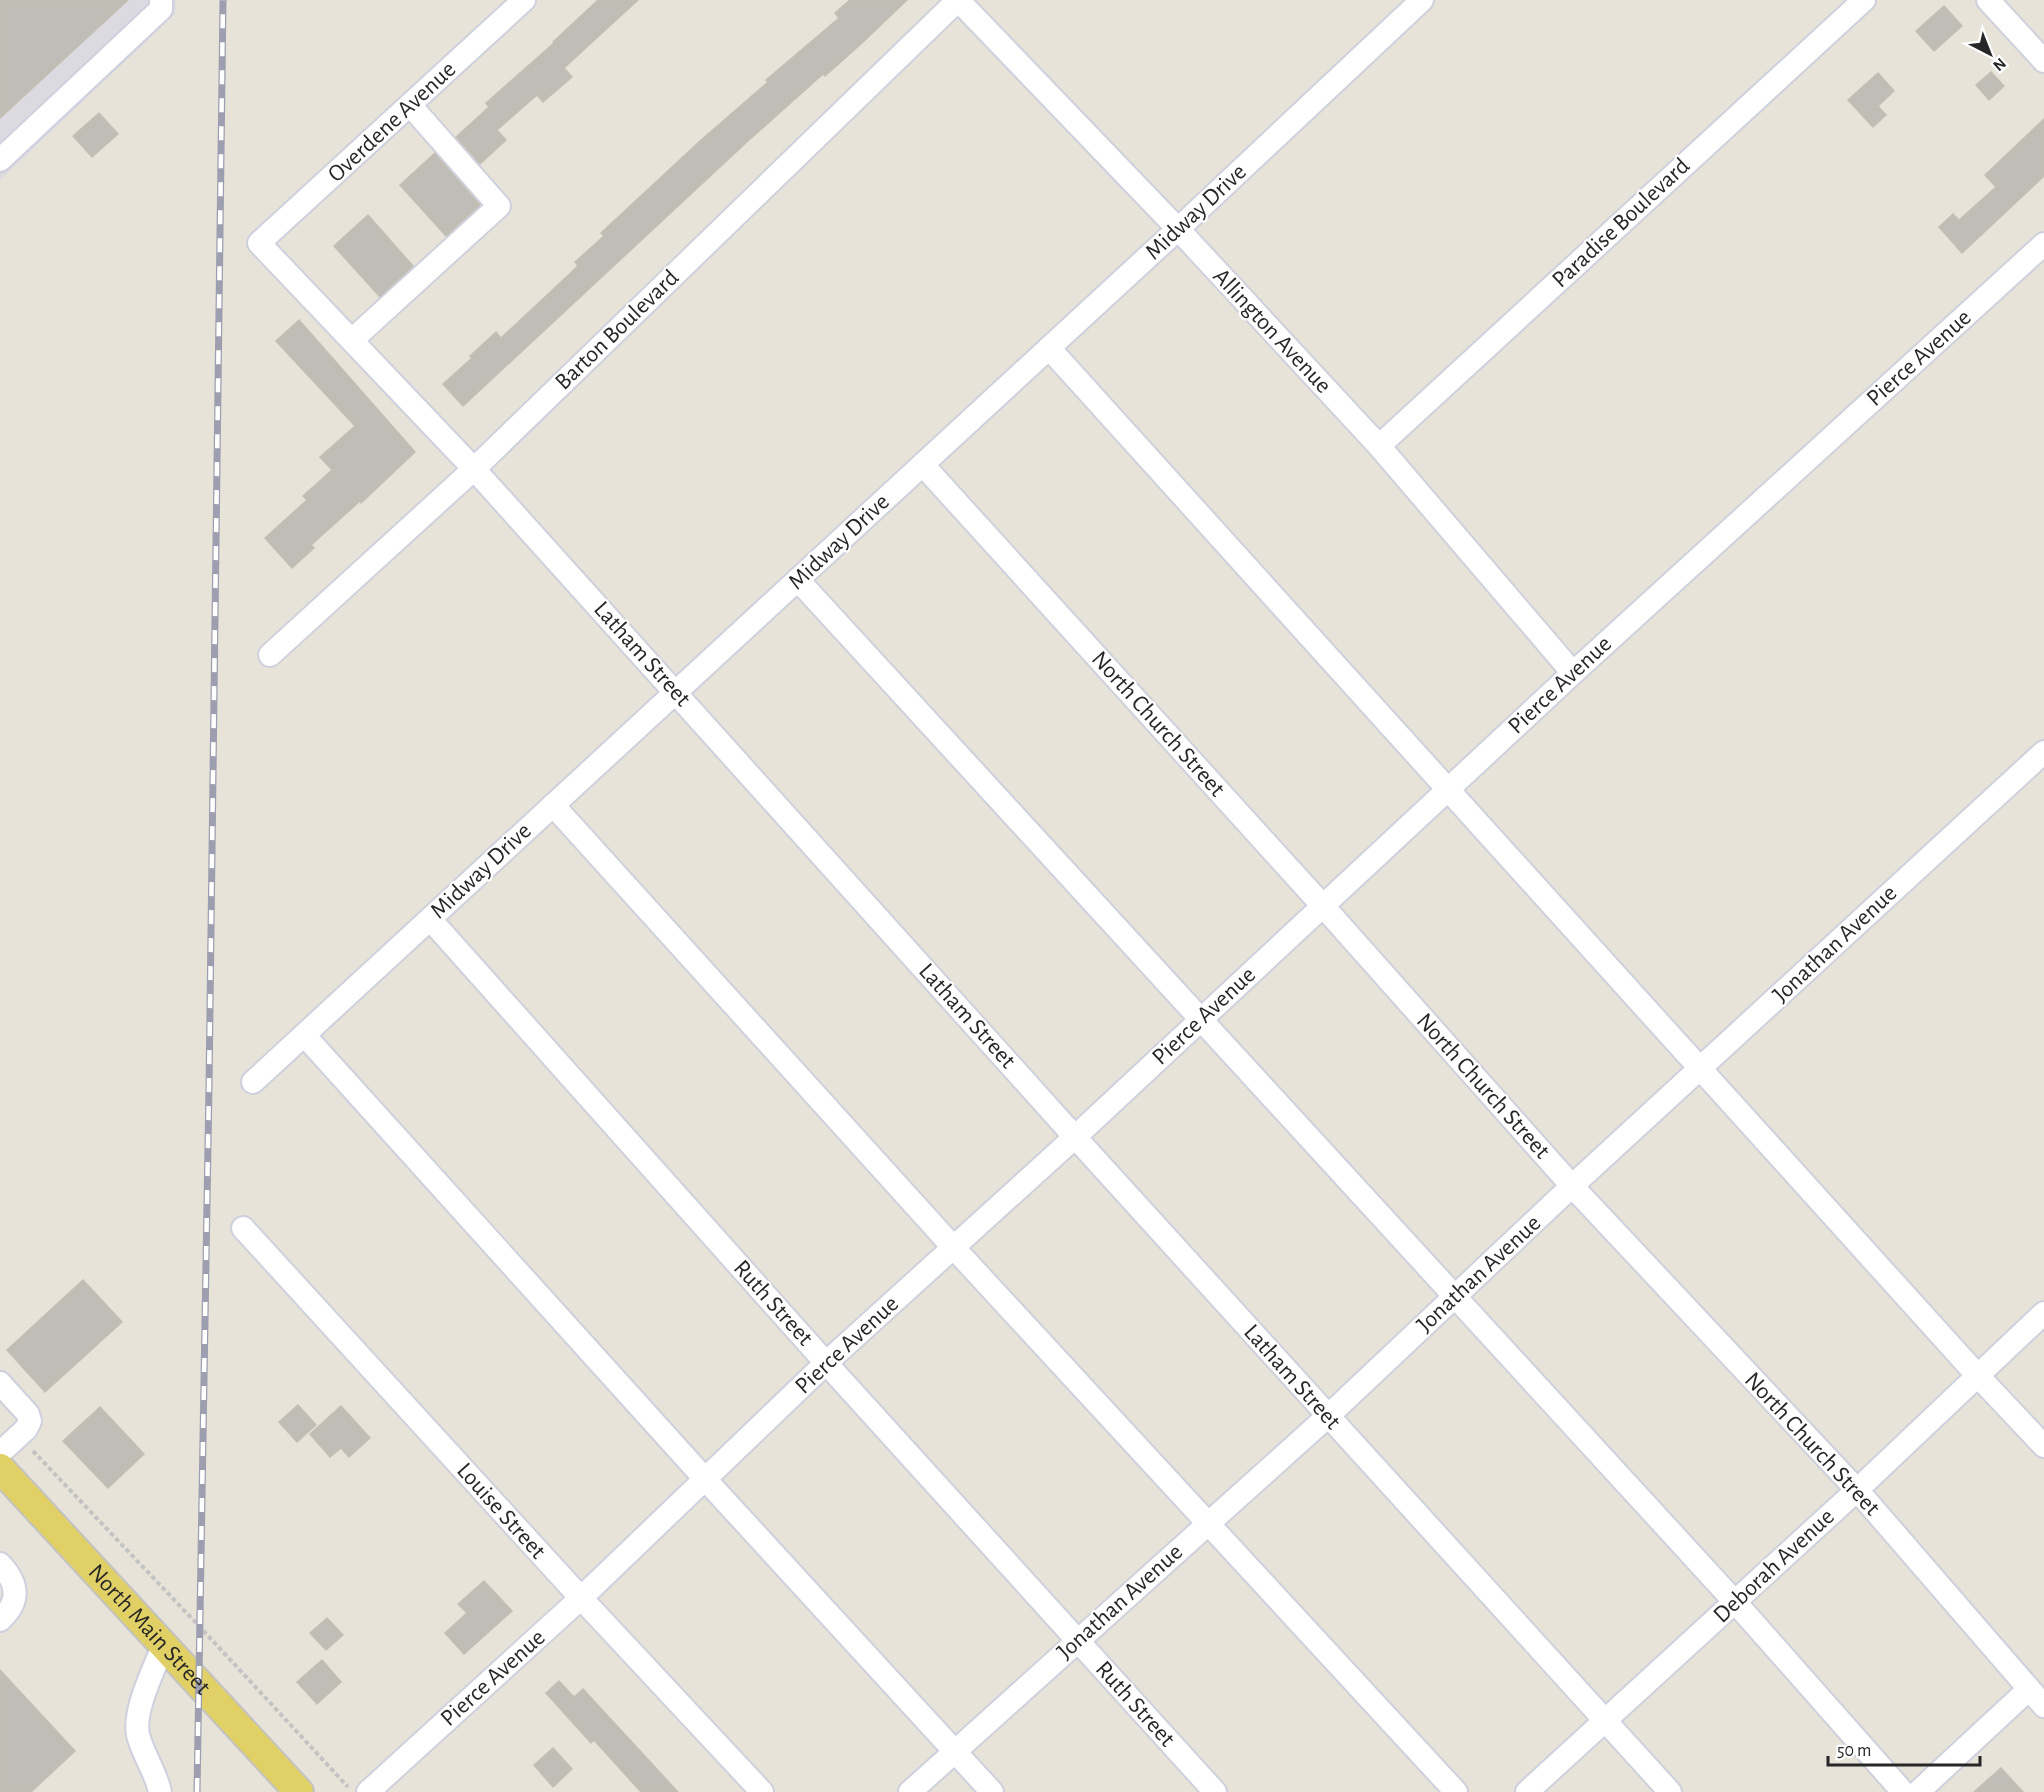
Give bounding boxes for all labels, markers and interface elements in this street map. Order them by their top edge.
north arrow [1960,24,2020,84]
text: N [1990,55,2009,74]
street label: Overdene Avenue [324,57,460,187]
street label: Paradise Boulevard [1548,154,1694,292]
street label: Midway Drive [1141,160,1251,264]
street label: Allington Avenue [1208,264,1336,398]
street label: Barton Boulevard [551,265,683,395]
street label: Pierce Avenue [1862,305,1976,411]
street label: Midway Drive [784,490,894,594]
street label: Latham Street [589,597,695,711]
street label: Pierce Avenue [1504,631,1616,739]
street label: North Church Street [1087,647,1229,801]
street label: Midway Drive [426,819,536,923]
street label: Jonathan Avenue [1769,881,1901,1007]
street label: Latham Street [914,959,1020,1073]
street label: Pierce Avenue [1148,962,1260,1070]
street label: North Church Street [1412,1009,1554,1163]
street label: Jonathan Avenue [1413,1211,1545,1337]
street label: Ruth Street [729,1256,818,1351]
street label: Pierce Avenue [791,1291,903,1399]
street label: Latham Street [1239,1320,1345,1434]
street label: North Church Street [1740,1368,1884,1521]
street label: Louise Street [452,1458,550,1564]
street label: Deborah Avenue [1709,1504,1839,1628]
street label: Jonathan Avenue [1053,1540,1187,1664]
street label: North Main Street [83,1560,215,1700]
street label: Pierce Avenue [436,1625,550,1731]
street label: Ruth Street [1091,1657,1180,1752]
scale bar [1828,1729,1980,1767]
text: 50 m [1837,1742,1871,1760]

